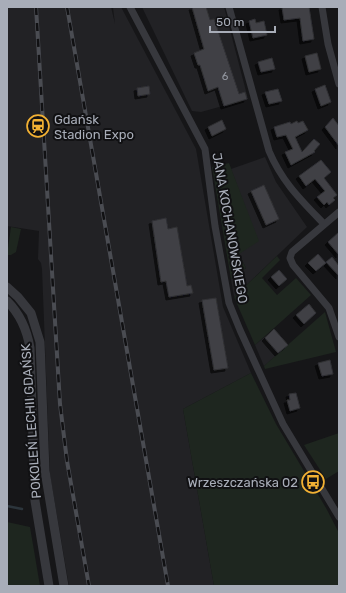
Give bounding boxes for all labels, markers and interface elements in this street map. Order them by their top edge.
scale bar [210,8,275,34]
text: 50 m [216,15,244,29]
house number: 6 [222,70,229,83]
place label: Gdańsk Stadion Expo [54,112,134,142]
station icon: Gdańsk Stadion Expo [25,113,51,139]
street label: JANA KOCHANOWSKIEGO [209,151,251,305]
street label: POKOLEŃ LECHII GDAŃSK [18,343,44,499]
bus stop icon: Wrzeszczańska 02 [300,469,326,495]
place label: Wrzeszczańska 02 [188,475,298,490]

